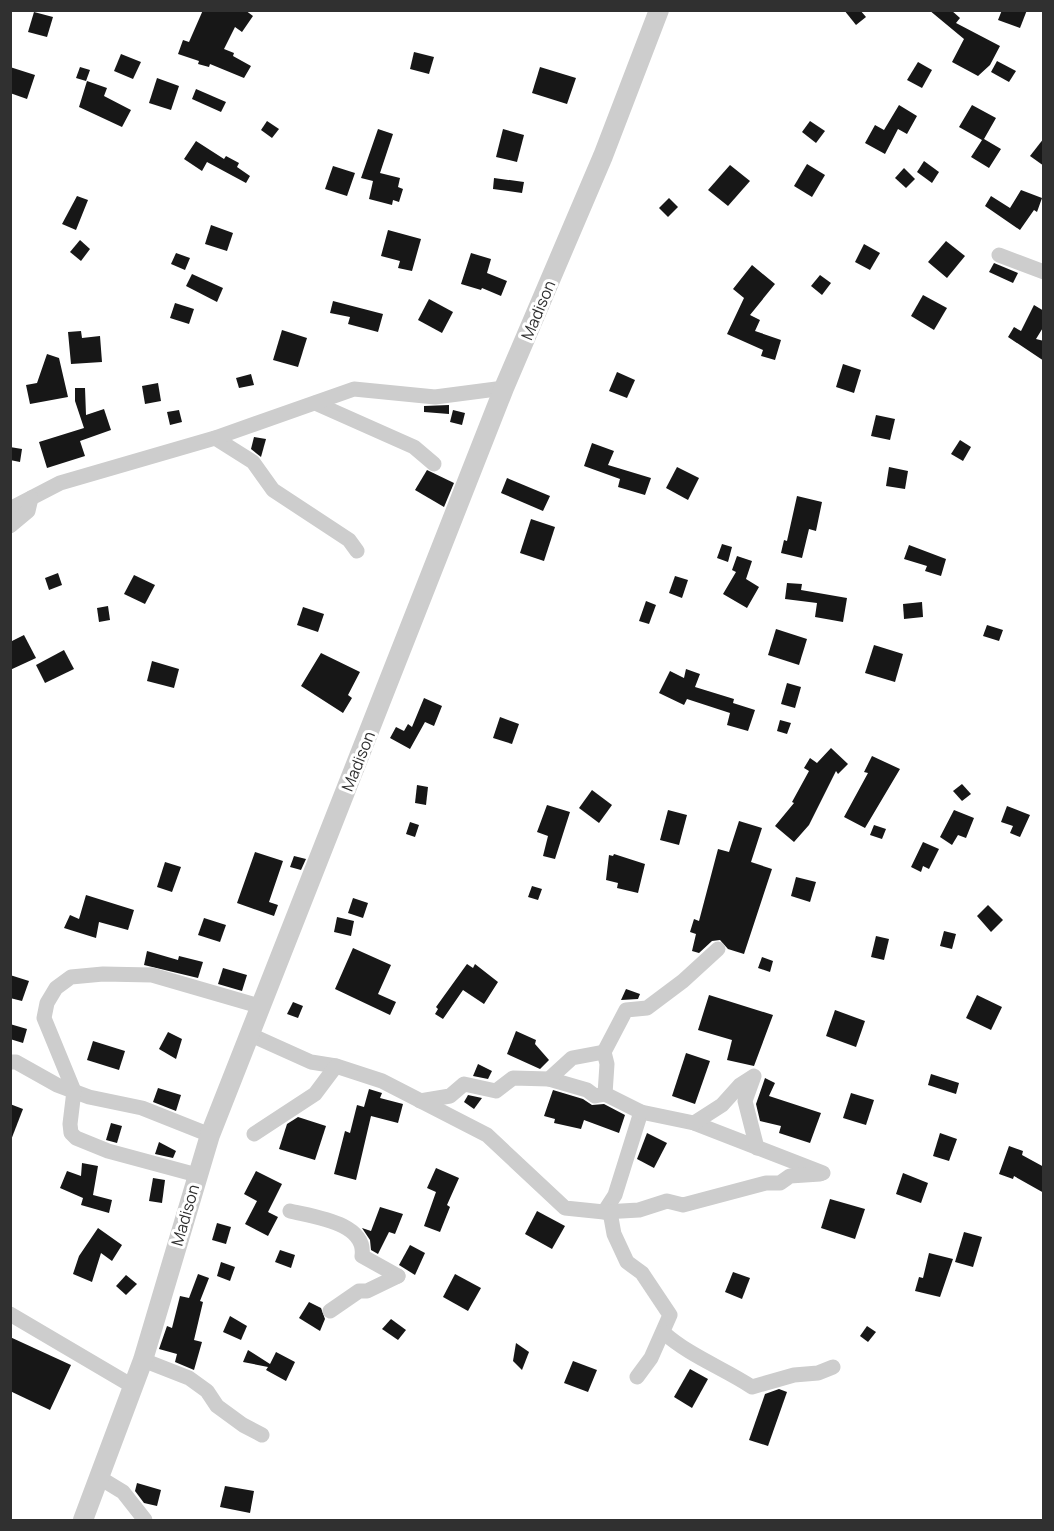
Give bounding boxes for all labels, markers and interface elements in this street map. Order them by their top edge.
street label: Madison [516,277,560,343]
street label: Madison [336,728,380,794]
street label: Madison [166,1182,204,1248]

